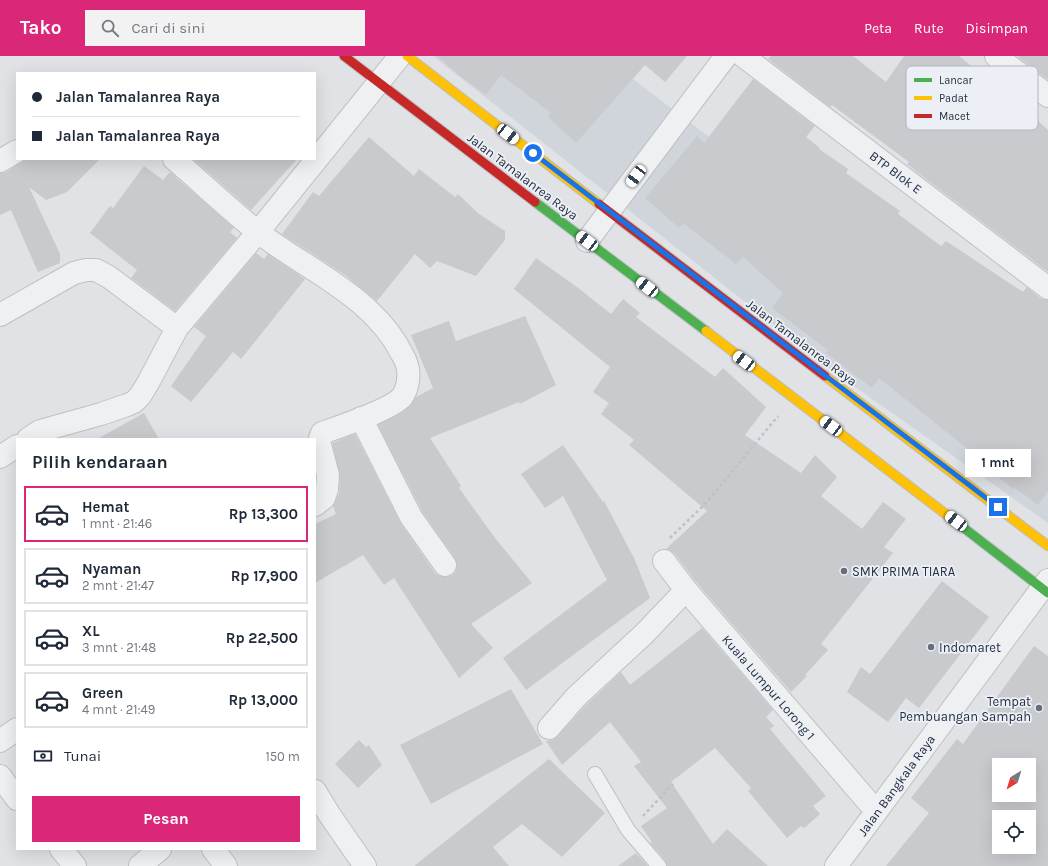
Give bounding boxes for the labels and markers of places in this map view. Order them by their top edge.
place label: SMK PRIMA TIARA [852,564,956,579]
marker: SMK PRIMA TIARA [839,566,849,576]
place label: Indomaret [939,640,1001,655]
marker: Indomaret [926,642,936,652]
place label: Tempat Pembuangan Sampah [899,694,1031,724]
marker: Tempat Pembuangan Sampah [1034,703,1044,713]

